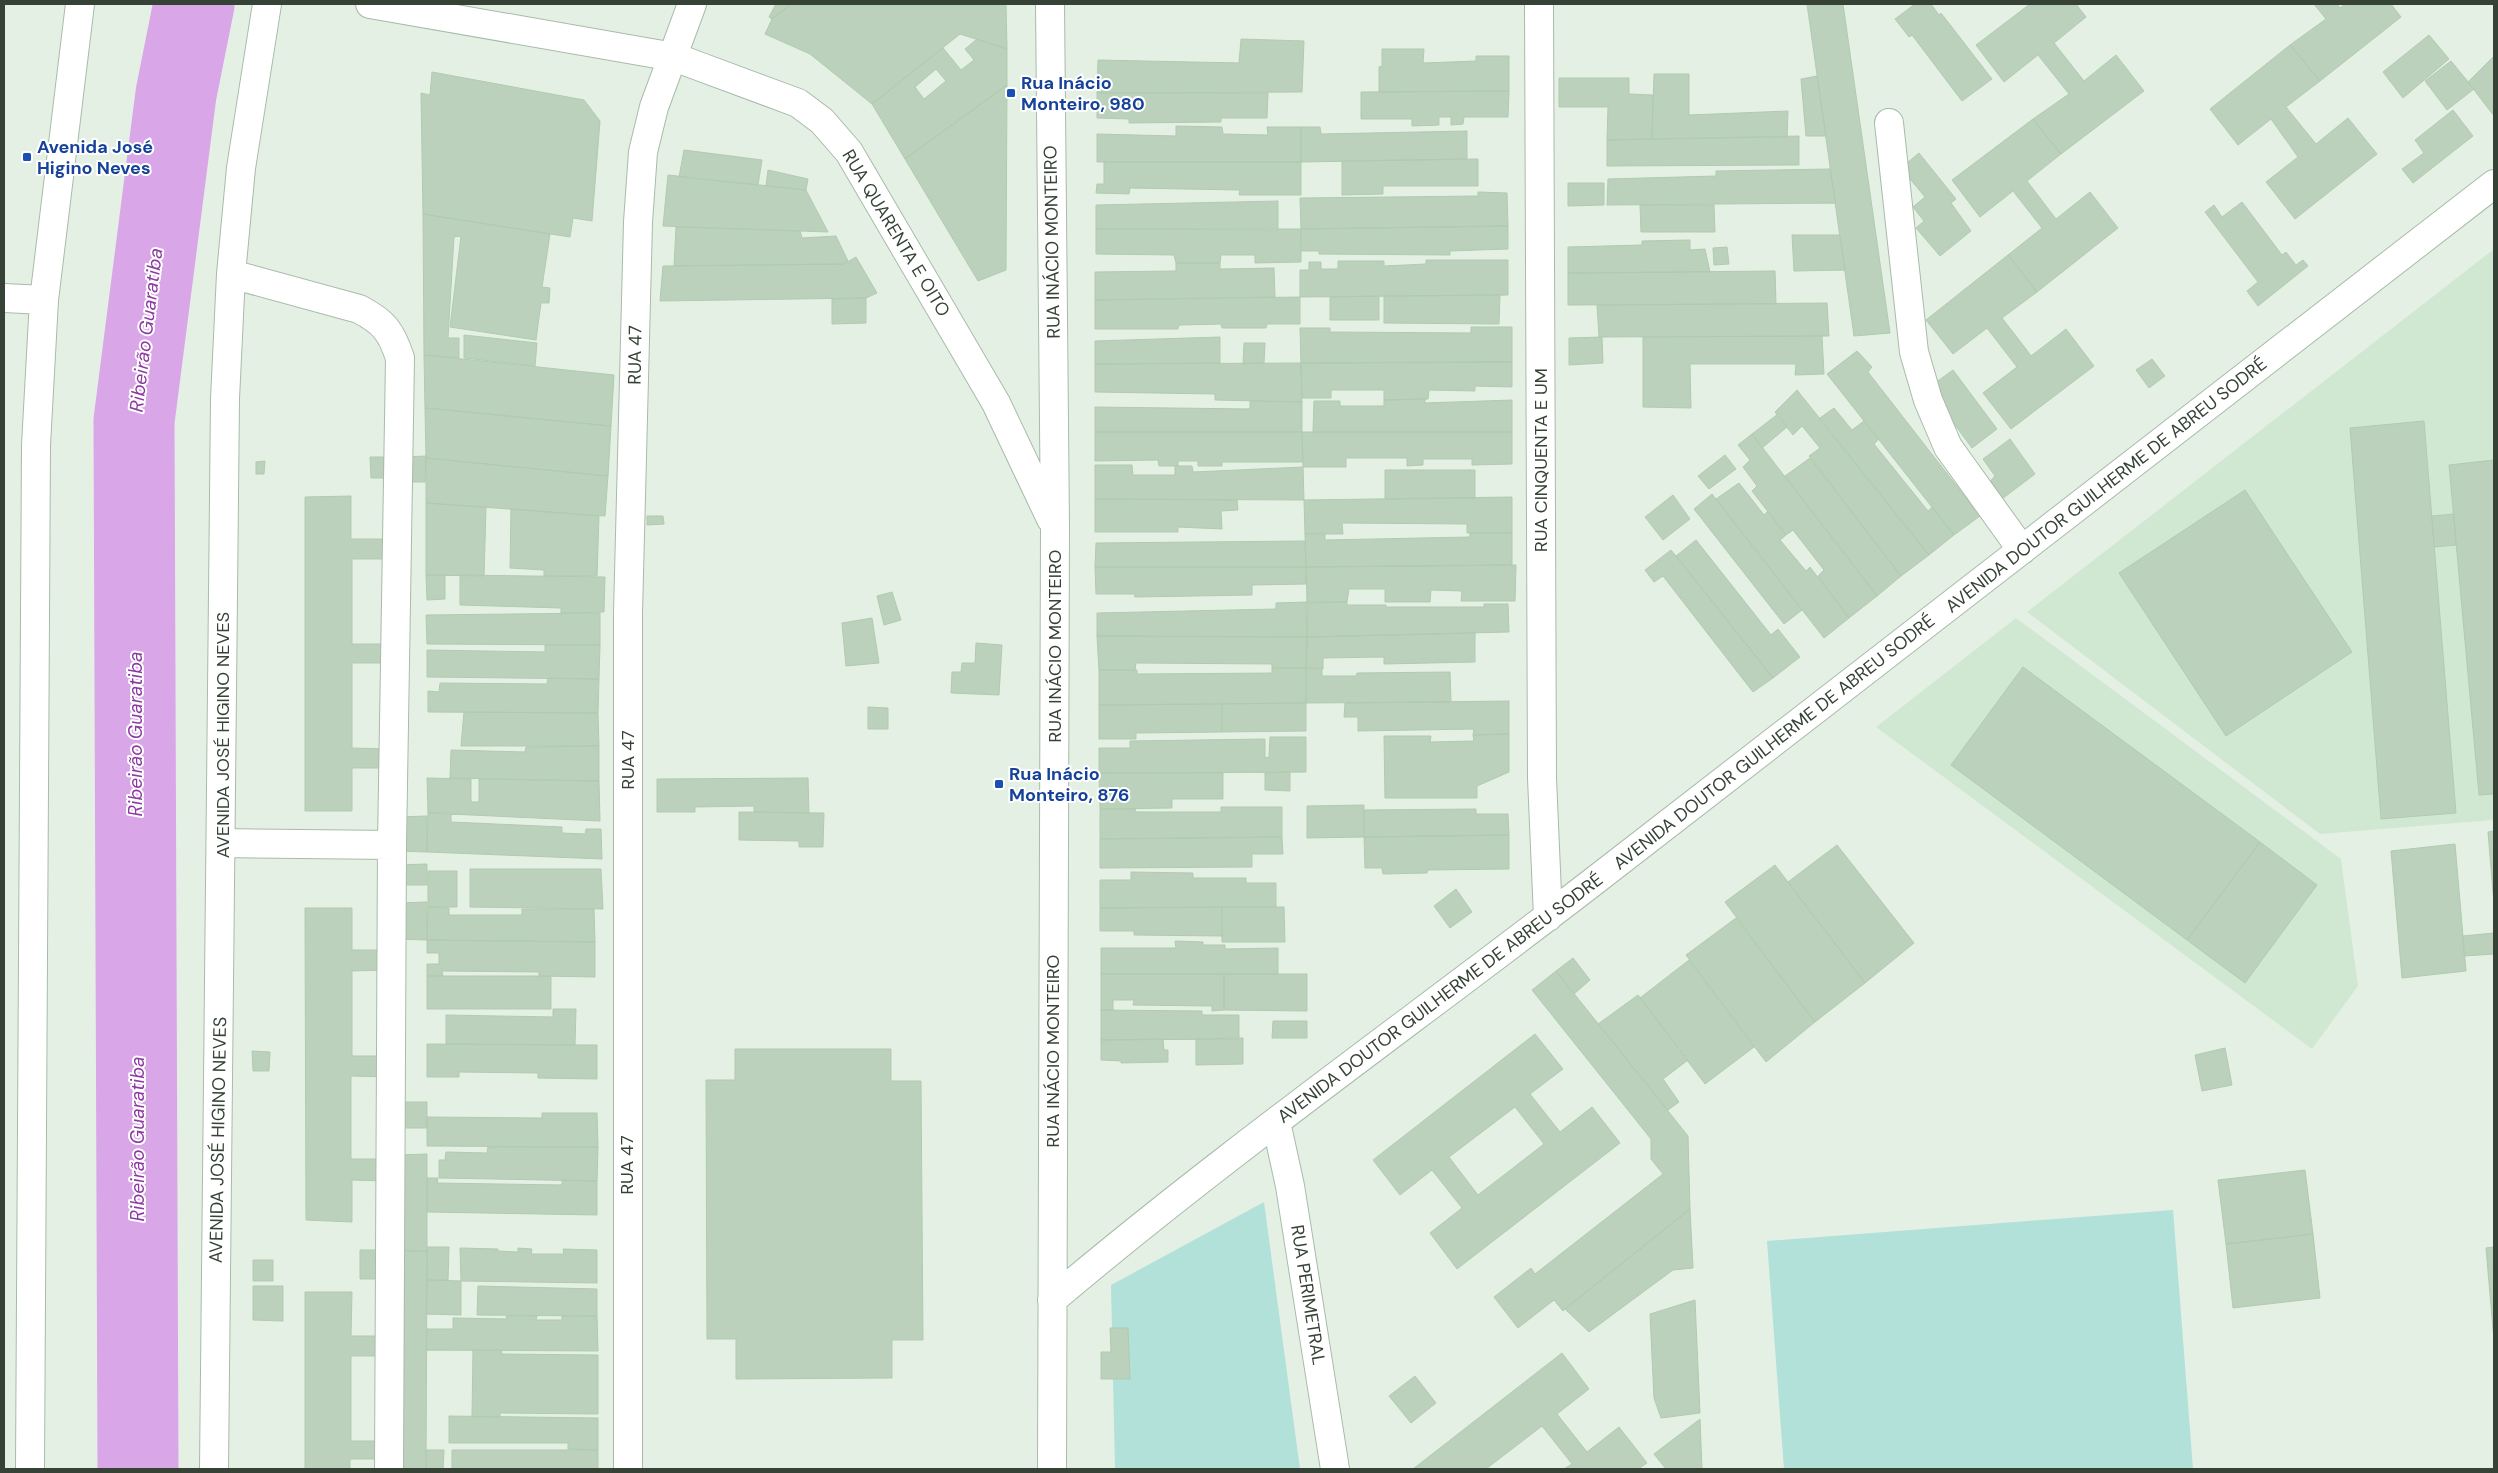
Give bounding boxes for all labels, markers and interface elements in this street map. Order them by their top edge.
place label: Rua Inácio Monteiro, 980 [1021,71,1145,116]
marker: Rua Inácio Monteiro, 980 [1005,87,1017,99]
place label: Avenida José Higino Neves [37,135,153,180]
street label: RUA QUARENTA E OITO [837,145,956,321]
street label: RUA INÁCIO MONTEIRO [1038,145,1066,339]
marker: Avenida José Higino Neves [21,151,33,163]
water label: Ribeirão Guaratiba [124,247,168,413]
street label: RUA 47 [622,325,648,385]
street label: AVENIDA DOUTOR GUILHERME DE ABREU SODRÉ [1940,352,2272,618]
street label: RUA CINQUENTA E UM [1529,368,1553,552]
street label: RUA INÁCIO MONTEIRO [1043,549,1067,743]
street label: AVENIDA DOUTOR GUILHERME DE ABREU SODRÉ [1608,609,1940,875]
street label: AVENIDA JOSÉ HIGINO NEVES [211,612,235,858]
water label: Ribeirão Guaratiba [123,652,148,816]
street label: RUA 47 [616,730,640,790]
place label: Rua Inácio Monteiro, 876 [1009,762,1129,807]
marker: Rua Inácio Monteiro, 876 [993,778,1005,790]
street label: AVENIDA DOUTOR GUILHERME DE ABREU SODRÉ [1272,868,1608,1128]
street label: RUA INÁCIO MONTEIRO [1041,954,1065,1148]
street label: AVENIDA JOSÉ HIGINO NEVES [204,1017,232,1263]
water label: Ribeirão Guaratiba [125,1057,150,1221]
street label: RUA 47 [615,1135,639,1195]
street label: RUA PERIMETRAL [1285,1223,1331,1367]

